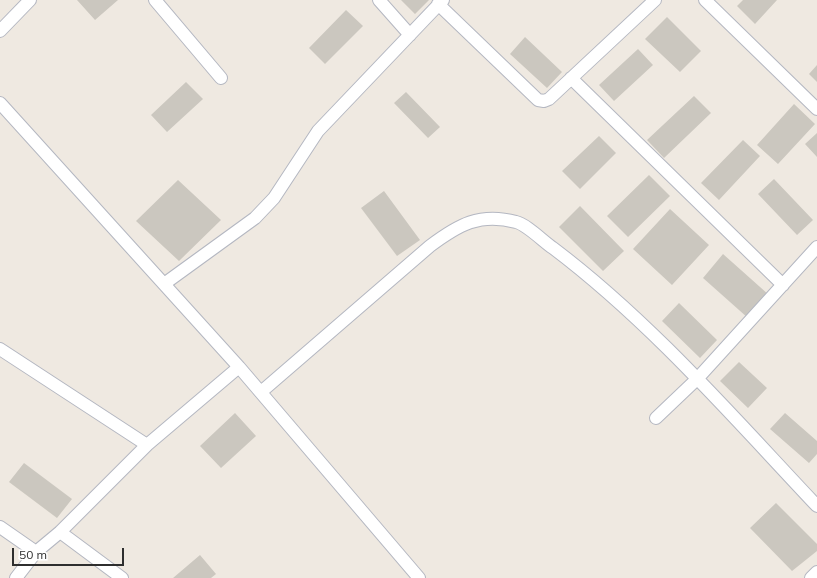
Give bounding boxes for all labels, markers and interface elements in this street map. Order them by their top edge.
scale bar [14,540,126,566]
text: 50 m [19,547,47,562]

